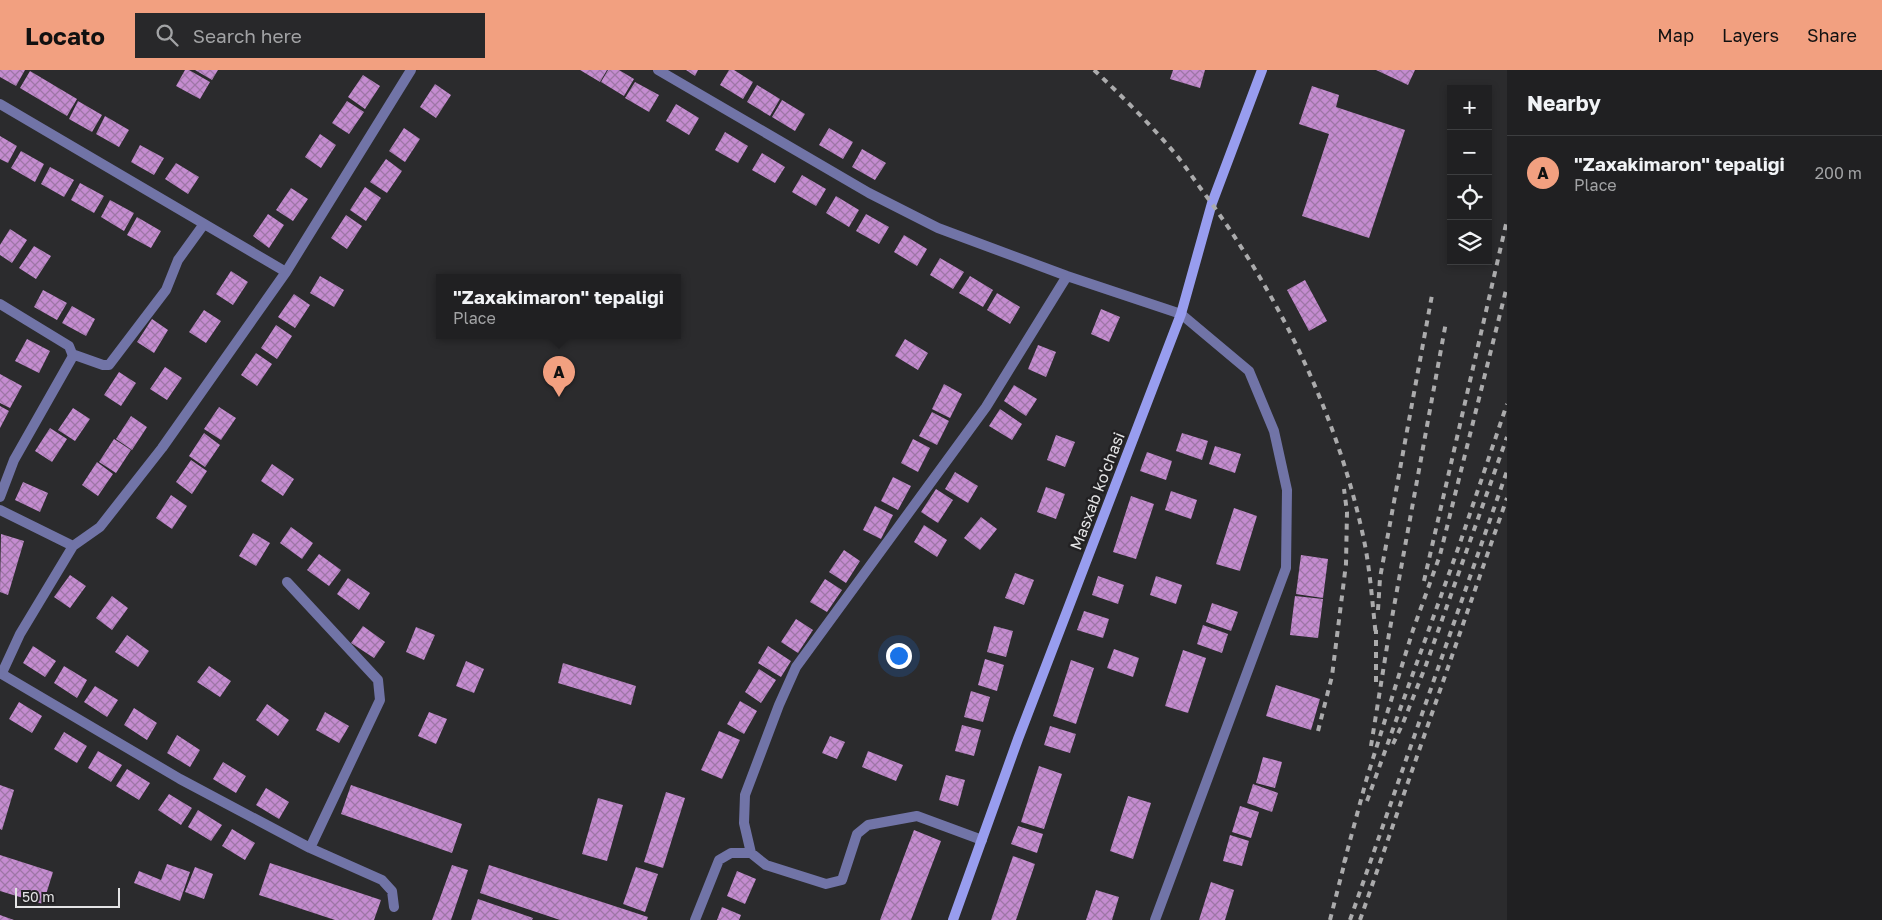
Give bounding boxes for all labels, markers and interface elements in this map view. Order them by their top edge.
search box [135,13,485,58]
text: Locato [25,21,105,50]
icon: search [153,21,181,49]
text: Search here [193,24,302,47]
text: Map [1657,24,1694,46]
text: Layers [1722,24,1779,46]
text: Share [1807,24,1857,46]
map controls [1447,85,1492,265]
button: + [1447,85,1492,130]
text: Nearby [1527,90,1601,116]
button: − [1447,130,1492,175]
text: "Zaxakimaron" tepaligi [1574,152,1785,175]
text: A [1537,163,1549,183]
text: 200 m [1815,163,1862,183]
button: locate [1447,175,1492,220]
text: Place [1574,175,1617,195]
button: layers [1447,220,1492,265]
popup [436,274,681,339]
text: "Zaxakimaron" tepaligi [453,285,664,308]
text: Place [453,308,496,328]
pin: A [543,356,575,397]
street label: Masxab ko'chasi [1065,429,1129,553]
your location [886,643,912,669]
scale bar [15,885,120,908]
text: 50 m [22,888,55,905]

